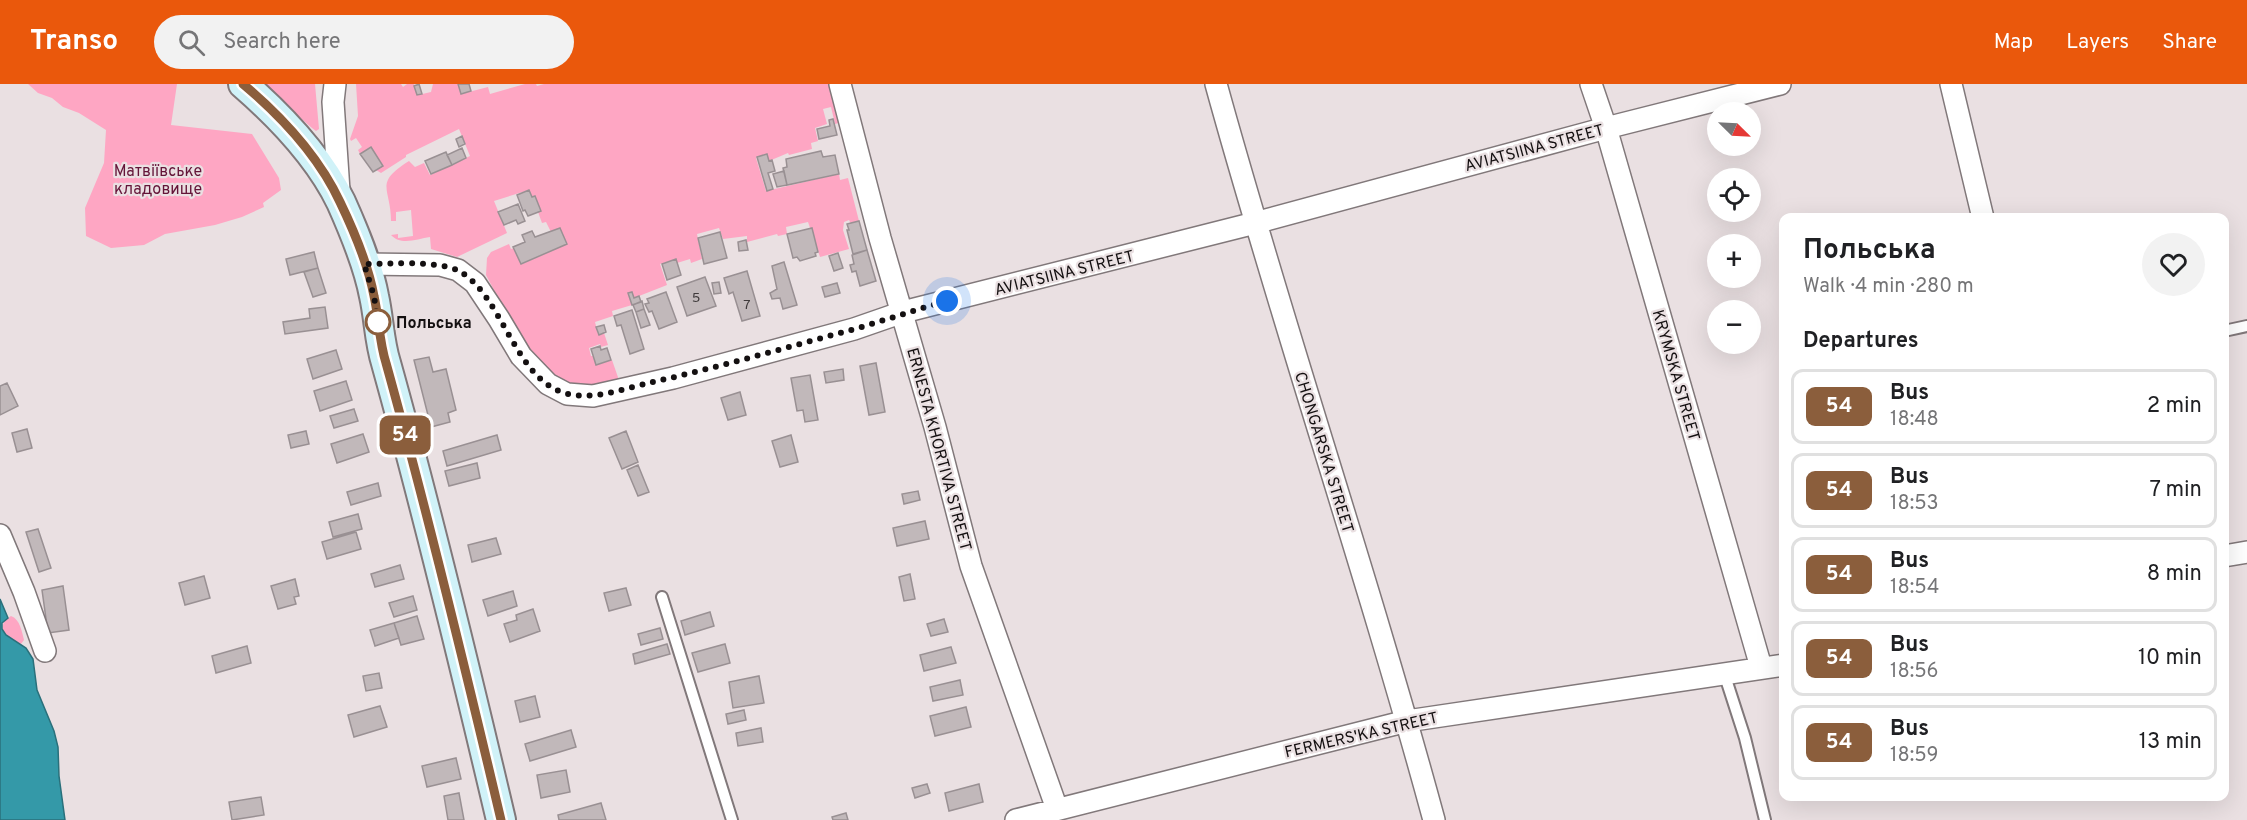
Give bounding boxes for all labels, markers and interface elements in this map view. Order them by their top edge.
search box [154,15,574,69]
text: Transo [30,24,118,60]
icon: search [175,26,208,59]
text: Search here [223,29,341,56]
text: Map [1994,29,2033,56]
text: Layers [2066,29,2129,56]
text: Share [2162,29,2217,56]
north arrow [1707,102,1761,156]
map controls [1707,102,1761,354]
street label: AVIATSIINA STREET [1463,121,1606,177]
park label: Матвіївське кладовище [114,162,202,200]
button: locate [1707,168,1761,222]
text: Польська [1803,233,1936,269]
button: heart [2142,233,2205,296]
button: + [1707,234,1761,288]
street label: AVIATSIINA STREET [993,247,1136,301]
text: Walk · 4 min · 280 m [1803,274,1974,300]
your location [932,286,962,316]
house number: 5 [692,290,700,307]
house number: 7 [743,297,751,314]
button: − [1707,300,1761,354]
street label: KRYMSKA STREET [1647,308,1703,443]
marker: Польська [365,309,391,335]
place label: Польська [396,314,472,334]
text: Departures [1803,328,1919,355]
street label: ERNESTA KHORTIVA STREET [901,346,975,553]
street label: CHONGARSKA STREET [1289,370,1357,536]
text: Bus [1890,380,1929,407]
text: 54 [1826,393,1852,420]
text: 2 min [2147,393,2202,420]
text: 18:48 [1890,407,1939,433]
line badge: 54 [378,416,432,454]
text: 54 [392,422,418,449]
text: Bus [1890,464,1929,491]
text: 54 [1826,477,1852,504]
text: 7 min [2150,477,2202,504]
text: 18:53 [1890,491,1939,517]
text: Bus [1890,548,1929,575]
text: 54 [1826,561,1852,588]
text: 8 min [2147,561,2202,588]
text: 18:54 [1890,575,1939,601]
text: Bus [1890,632,1929,659]
text: 54 [1826,645,1852,672]
text: 10 min [2138,645,2202,672]
text: 18:56 [1890,659,1939,685]
street label: FERMERS'KA STREET [1283,709,1440,763]
text: Bus [1890,716,1929,743]
text: 54 [1826,729,1852,756]
text: 13 min [2139,729,2202,756]
text: 18:59 [1890,743,1938,769]

